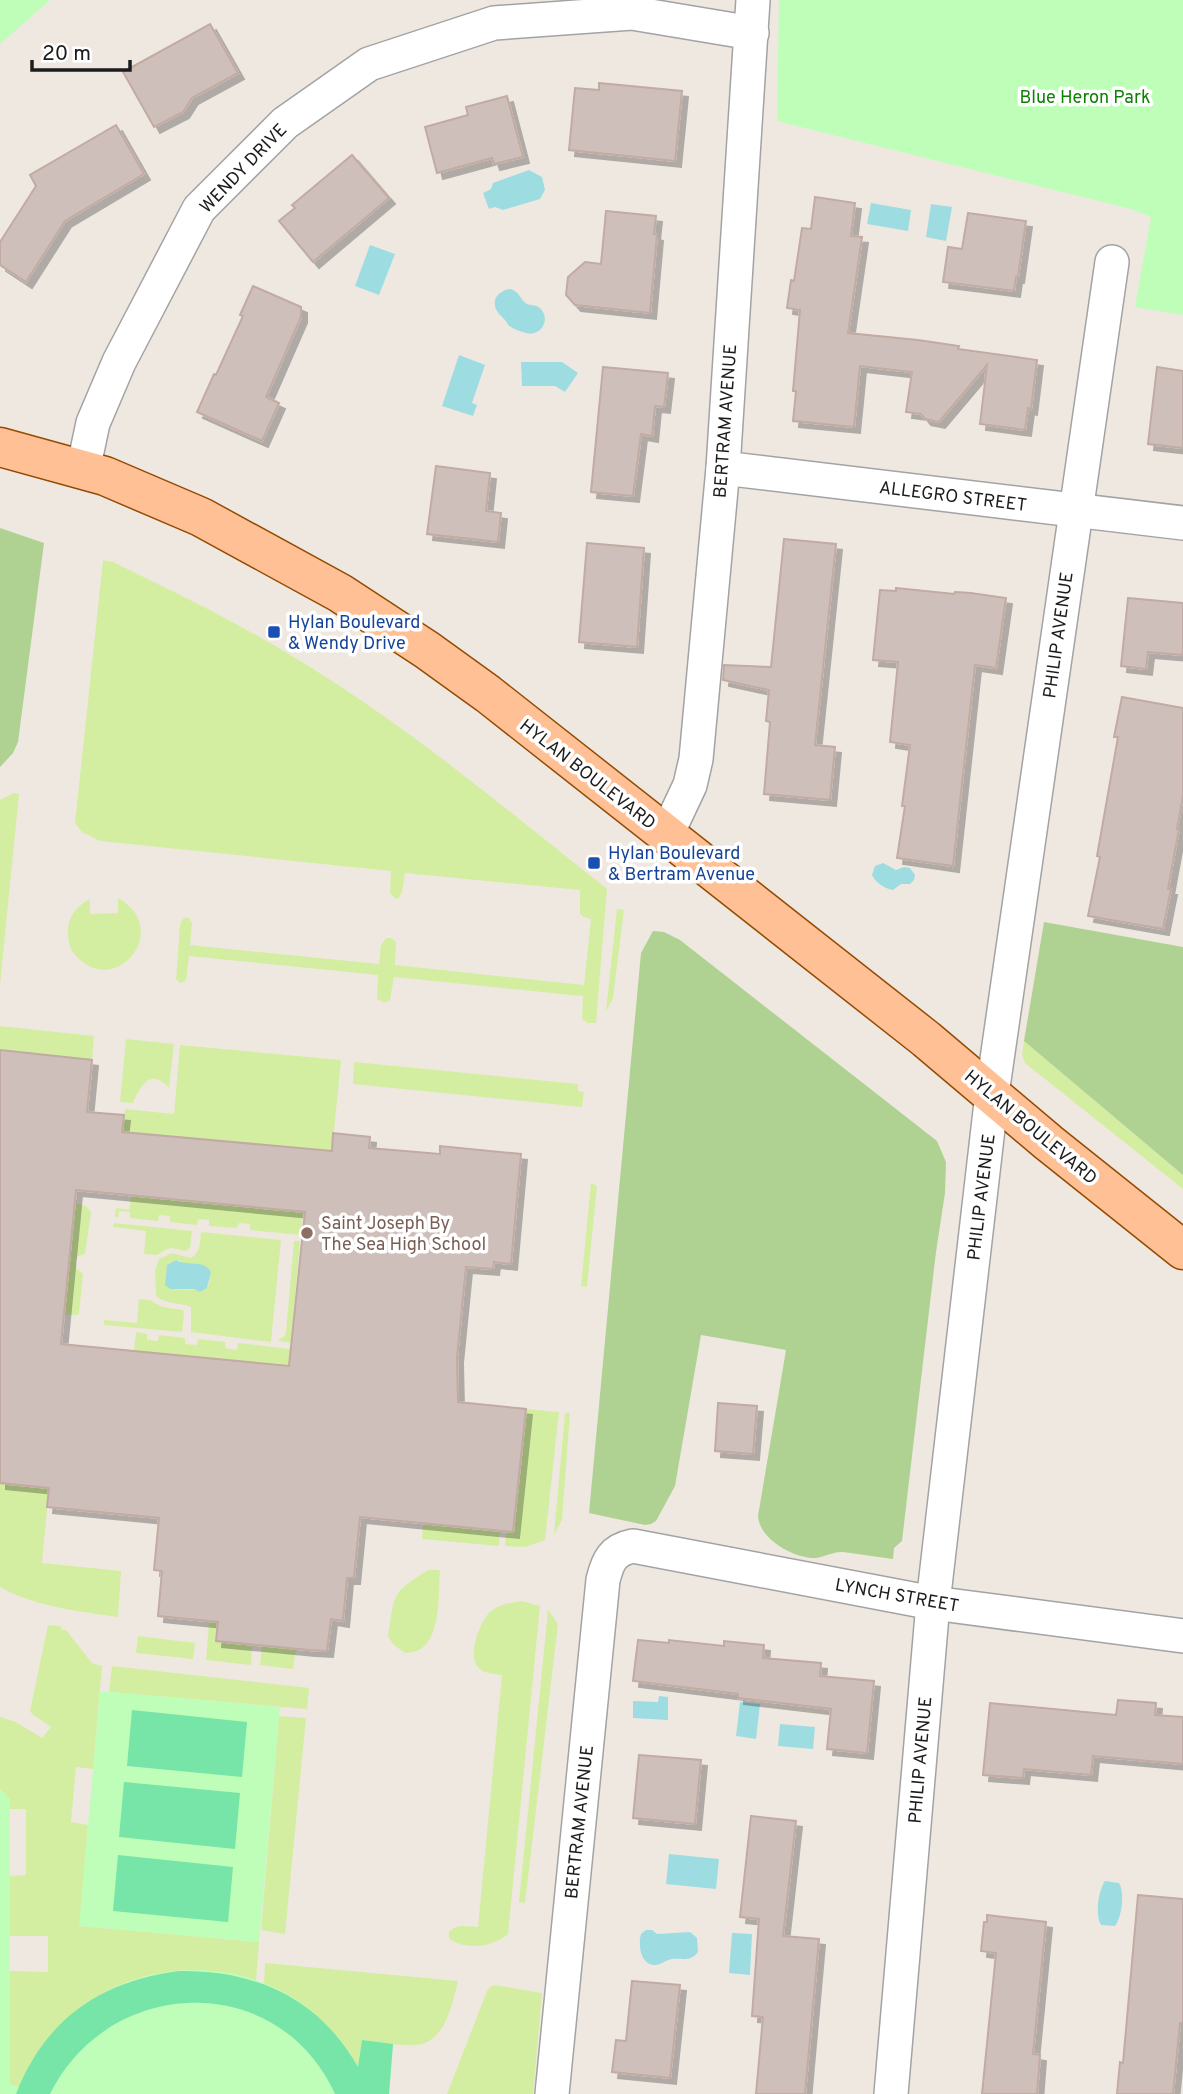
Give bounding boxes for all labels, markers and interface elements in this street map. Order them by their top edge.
scale bar [32,28,130,72]
text: 20 m [42,41,91,68]
park label: Blue Heron Park [1019,87,1151,110]
street label: WENDY DRIVE [195,119,293,219]
street label: BERTRAM AVENUE [710,343,743,499]
street label: ALLEGRO STREET [878,477,1028,518]
street label: PHILIP AVENUE [1039,571,1080,700]
place label: Hylan Boulevard & Wendy Drive [288,612,420,656]
marker: Hylan Boulevard & Wendy Drive [266,624,282,640]
street label: HYLAN BOULEVARD [514,715,660,836]
place label: Hylan Boulevard & Bertram Avenue [608,843,755,887]
marker: Hylan Boulevard & Bertram Avenue [586,855,602,871]
street label: HYLAN BOULEVARD [959,1066,1101,1191]
street label: PHILIP AVENUE [963,1133,1002,1262]
place label: Saint Joseph By The Sea High School [321,1213,486,1257]
marker: Saint Joseph By The Sea High School [299,1225,315,1241]
street label: LYNCH STREET [833,1574,961,1619]
street label: PHILIP AVENUE [904,1696,939,1825]
street label: BERTRAM AVENUE [561,1744,600,1900]

